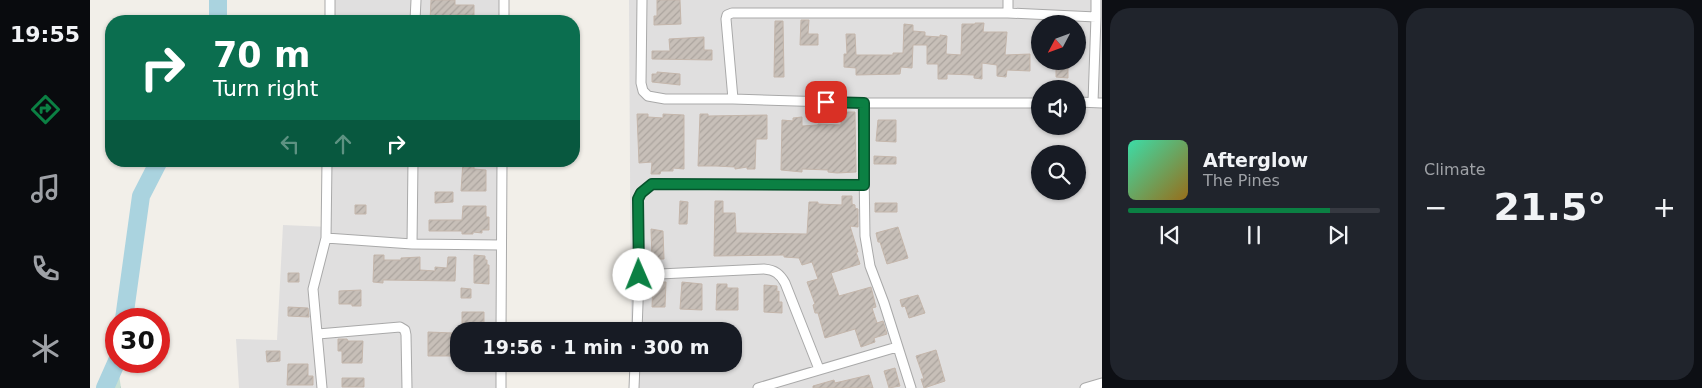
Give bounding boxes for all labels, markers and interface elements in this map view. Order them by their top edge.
north arrow [1031,15,1086,70]
map controls [1031,15,1086,200]
text: 19:55 [10,22,80,47]
icon: right [130,35,195,100]
text: 70 m [213,35,310,75]
text: Turn right [213,76,318,101]
button: sound [1031,80,1086,135]
pin [805,81,847,123]
icon: arrive [812,88,840,116]
icon: directions [28,92,63,127]
icon: left [276,130,304,158]
icon: ahead [329,130,357,158]
icon: right [382,130,410,158]
button: search [1031,145,1086,200]
text: Afterglow [1203,149,1308,171]
text: Climate [1424,160,1486,179]
icon: music [28,171,63,206]
text: The Pines [1203,171,1280,190]
text: 21.5° [1494,185,1606,229]
text: − [1424,191,1447,224]
text: + [1653,191,1676,224]
icon: previous [1156,221,1184,249]
icon: pause [1240,221,1268,249]
icon: next [1324,221,1352,249]
position arrow [612,248,664,300]
icon: phone [28,251,63,286]
speed limit sign: 30 [105,308,170,373]
icon: climate [28,331,63,366]
text: 19:56 · 1 min · 300 m [482,336,710,358]

